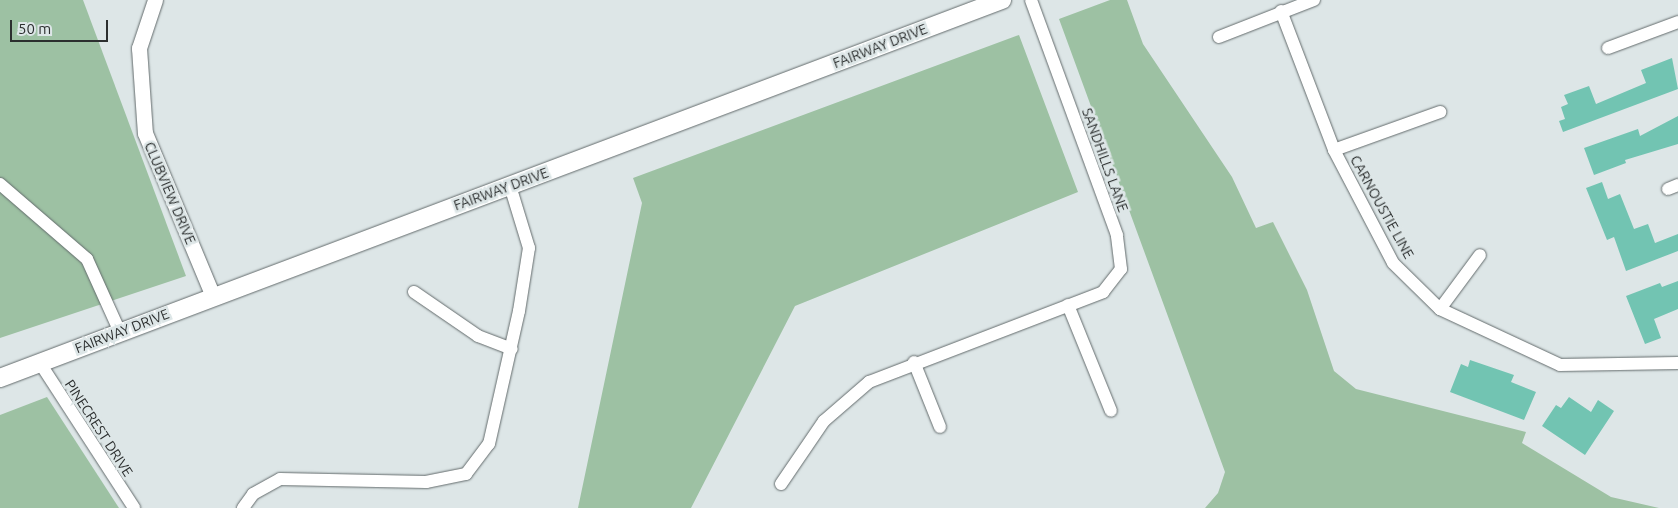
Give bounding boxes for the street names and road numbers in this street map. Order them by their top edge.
street label: FAIRWAY DRIVE [831,20,929,72]
street label: SANDHILLS LANE [1078,106,1132,214]
street label: CLUBVIEW DRIVE [141,139,199,247]
street label: CARNOUSTIE LINE [1347,152,1417,262]
street label: FAIRWAY DRIVE [451,164,551,214]
street label: FAIRWAY DRIVE [73,305,171,357]
street label: PINECREST DRIVE [61,376,137,480]

